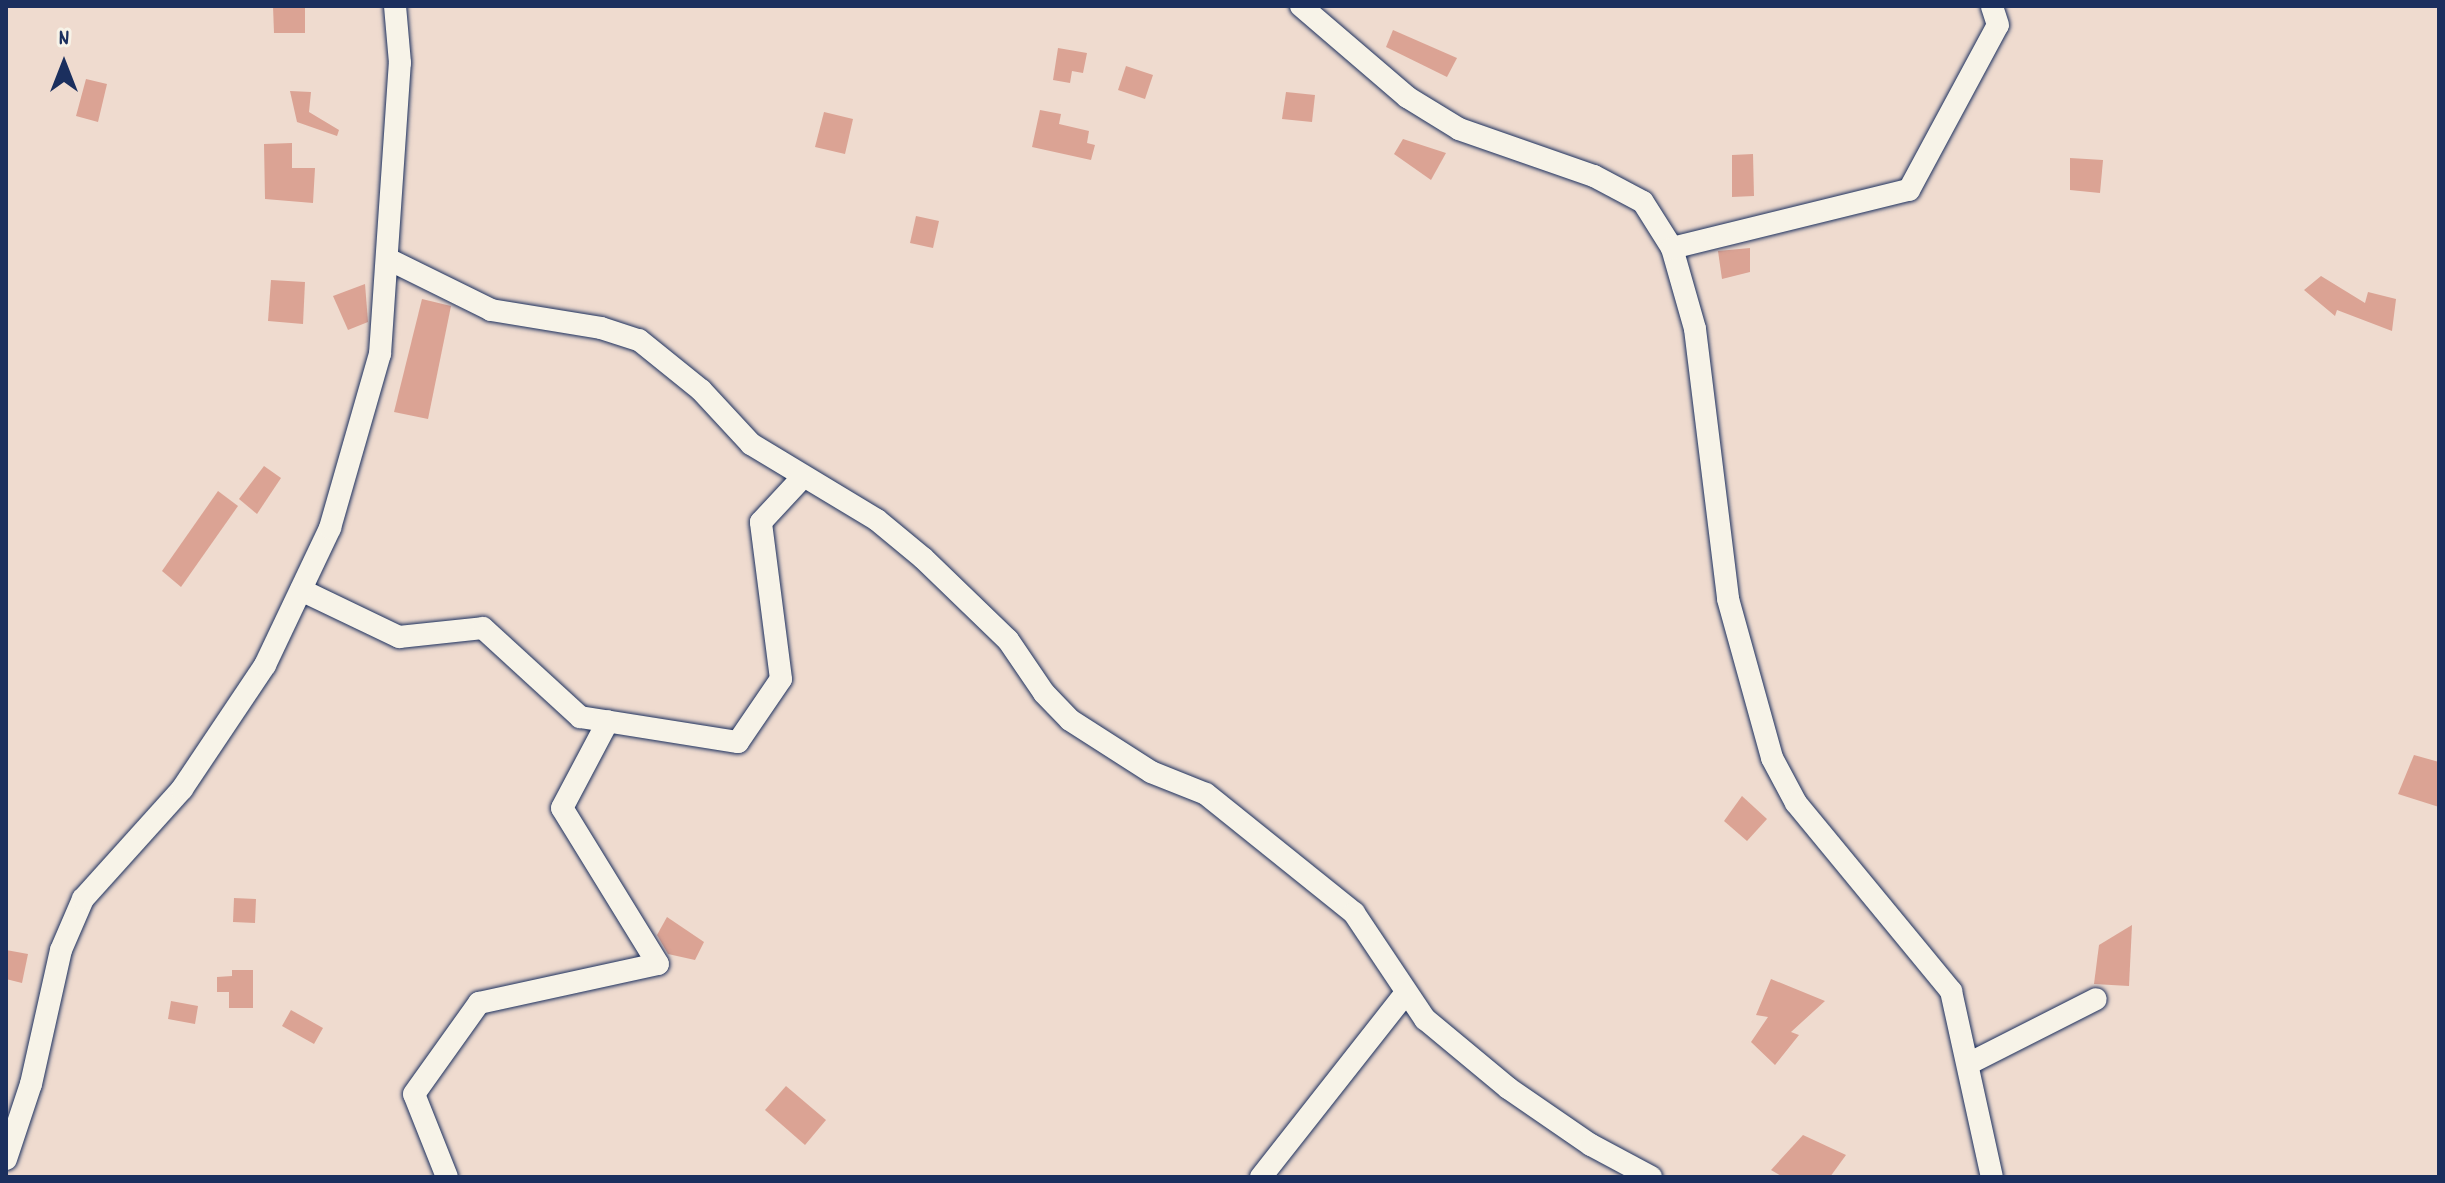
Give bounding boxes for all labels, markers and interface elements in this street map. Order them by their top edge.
north arrow [24,24,104,104]
text: N [59,24,69,55]

